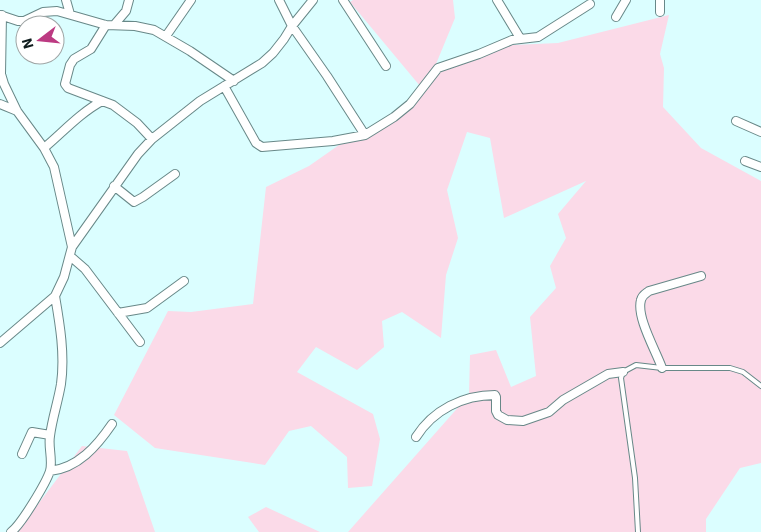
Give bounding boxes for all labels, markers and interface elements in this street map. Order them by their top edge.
north arrow [15,15,65,65]
text: N [17,36,38,51]

